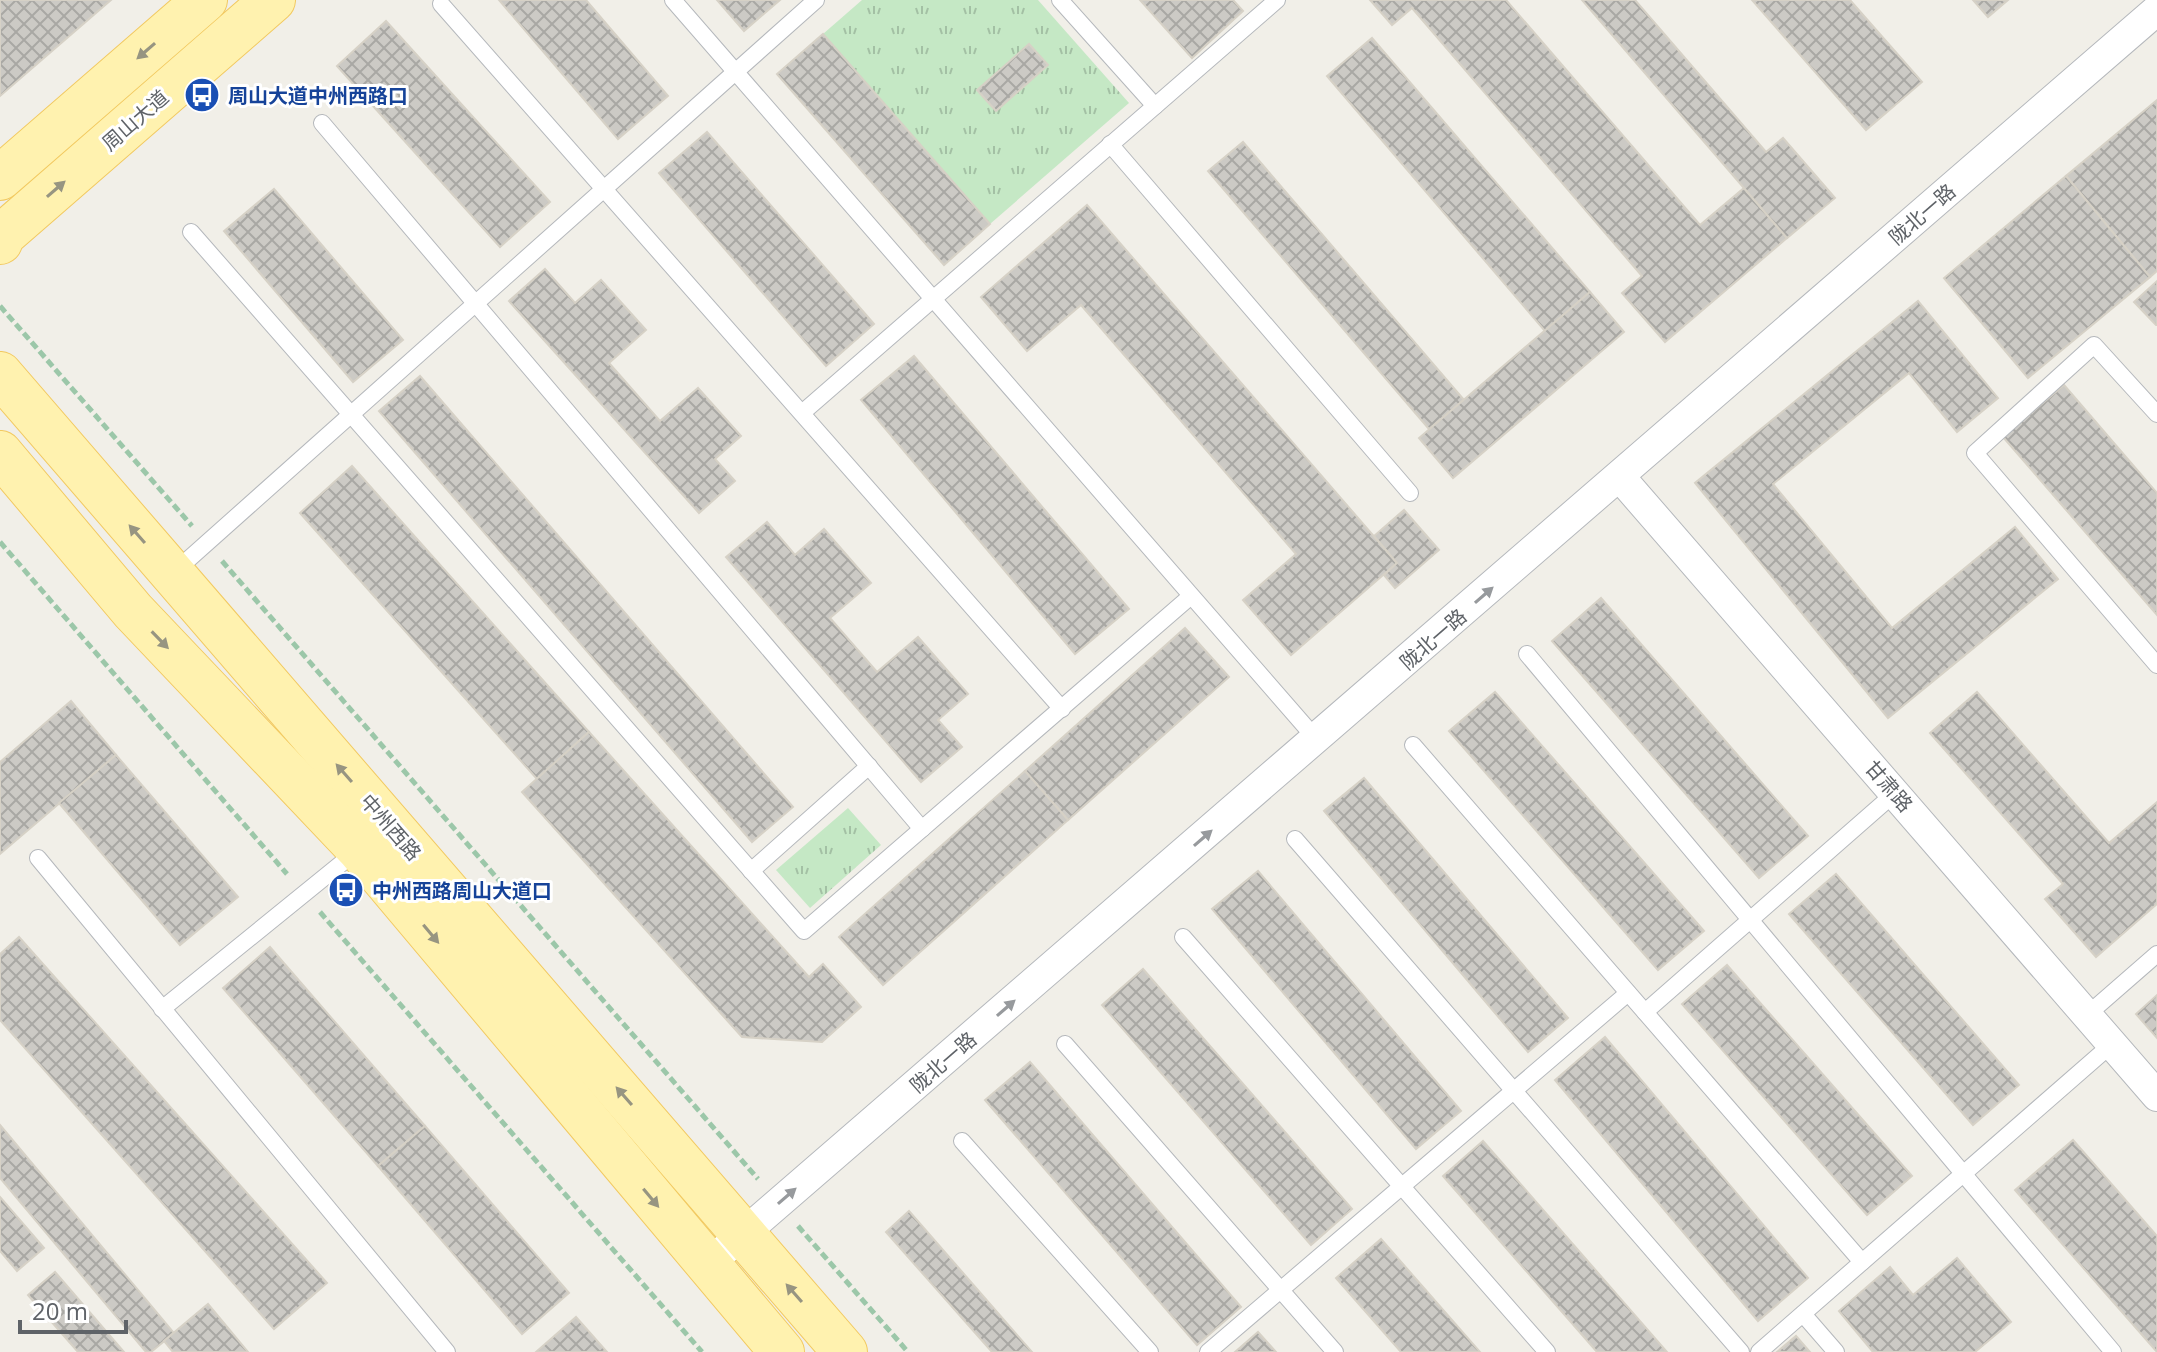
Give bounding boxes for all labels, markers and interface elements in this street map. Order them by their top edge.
one-way arrow [136,42,156,59]
bus stop icon: 周山大道中州西路口 [183,76,221,114]
place label: 周山大道中州西路口 [228,82,408,109]
street label: 周山大道 [96,84,174,156]
street label: 陇北一路 [1883,178,1961,250]
one-way arrow [46,181,66,198]
one-way arrow [129,524,146,544]
one-way arrow [1474,587,1494,604]
street label: 陇北一路 [1394,603,1472,675]
one-way arrow [151,630,169,649]
street label: 甘肃路 [1859,755,1919,817]
one-way arrow [335,763,353,782]
street label: 中州西路 [355,788,427,866]
one-way arrow [1192,830,1212,847]
bus stop icon: 中州西路周山大道口 [327,871,365,909]
place label: 中州西路周山大道口 [372,877,552,904]
one-way arrow [422,924,439,944]
one-way arrow [995,1000,1015,1017]
street label: 陇北一路 [904,1026,982,1098]
one-way arrow [615,1087,633,1106]
one-way arrow [642,1188,659,1208]
one-way arrow [777,1188,797,1205]
scale bar [20,1284,126,1334]
one-way arrow [786,1284,803,1304]
text: 20 m [32,1294,88,1327]

